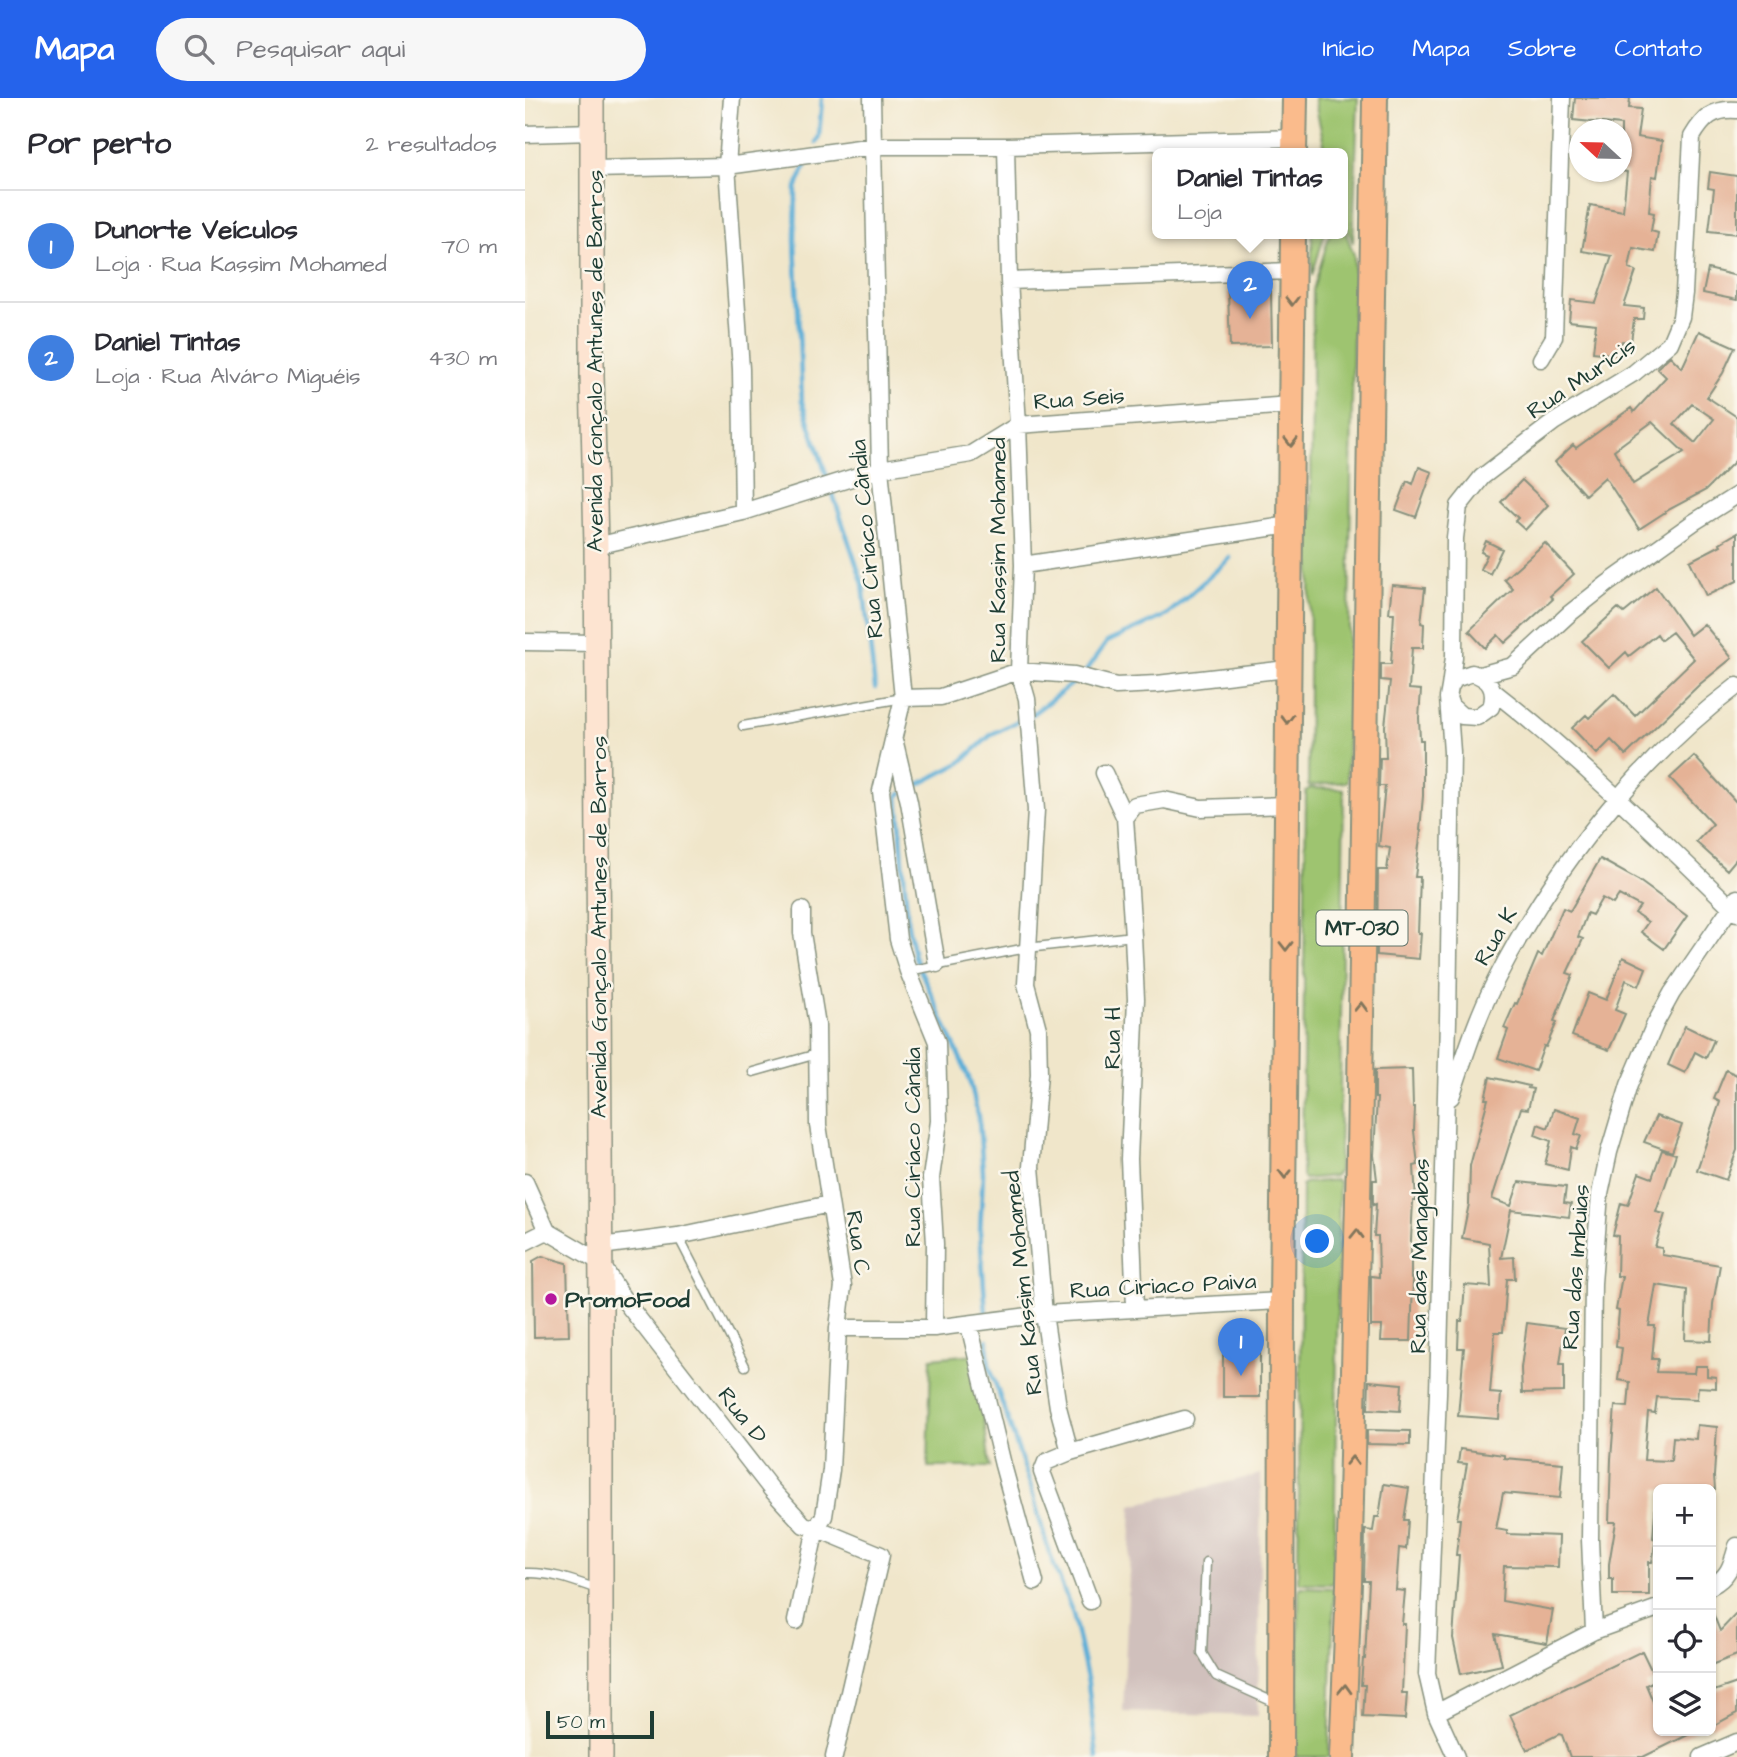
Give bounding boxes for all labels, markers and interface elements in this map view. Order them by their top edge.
search box [156,18,646,81]
text: Mapa [35,26,114,72]
icon: search [180,30,218,68]
text: Pesquisar aqui [236,31,405,67]
text: Início [1323,32,1374,66]
text: Mapa [1412,32,1470,66]
text: Sobre [1508,32,1576,66]
text: Contato [1614,32,1702,66]
north arrow [1569,119,1632,182]
text: Por perto [28,123,171,165]
text: 2 resultados [365,128,497,160]
popup [1152,148,1348,239]
text: Daniel Tintas [1177,160,1323,196]
street label: Avenida Gonçalo Antunes de Barros [579,170,611,552]
text: Loja [1177,196,1222,228]
text: Dunorte Veículos [95,212,298,248]
text: 1 [50,230,52,262]
text: 70 m [441,230,497,262]
text: Loja · Rua Kassim Mohamed [95,248,387,280]
pin: 2 [1227,261,1273,319]
one-way arrow [1284,297,1300,307]
text: Daniel Tintas [95,324,241,360]
street label: Rua Muricis [1521,330,1643,427]
text: 2 [44,342,58,374]
text: 430 m [428,342,497,374]
text: Loja · Rua Alváro Miguéis [95,360,361,392]
street label: Rua Seis [1032,380,1126,418]
street label: Rua Kassim Mohamed [982,437,1014,663]
street label: Rua Ciríaco Cândia [842,438,892,640]
one-way arrow [1283,438,1299,448]
one-way arrow [1279,714,1295,724]
street label: Avenida Gonçalo Antunes de Barros [583,736,615,1118]
street label: Rua K [1466,901,1525,972]
road number: MT-030 [1317,910,1407,946]
one-way arrow [1278,941,1294,952]
one-way arrow [1353,1001,1369,1011]
street label: Rua H [1096,1006,1130,1070]
street label: Rua Ciríaco Cândia [897,1047,929,1247]
street label: Rua das Mangabas [1402,1158,1439,1354]
one-way arrow [1277,1168,1292,1179]
street label: Rua Kassim Mohamed [995,1169,1051,1397]
street label: Rua das Imbuias [1554,1183,1598,1351]
street label: Rua C [838,1209,878,1278]
your location [1300,1224,1334,1258]
one-way arrow [1349,1228,1364,1239]
street label: Rua Ciriaco Paiva [1069,1265,1257,1307]
place label: PromoFood [565,1284,690,1316]
marker: PromoFood [543,1291,559,1307]
pin: 1 [1218,1318,1264,1376]
street label: Rua D [710,1381,775,1451]
one-way arrow [1344,1456,1359,1467]
map controls [1653,1484,1716,1736]
button: + [1653,1484,1716,1547]
button: − [1653,1547,1716,1610]
button: locate [1653,1610,1716,1673]
button: layers [1653,1673,1716,1736]
one-way arrow [1337,1683,1352,1694]
scale bar [546,1708,655,1740]
text: 50 m [557,1709,605,1736]

